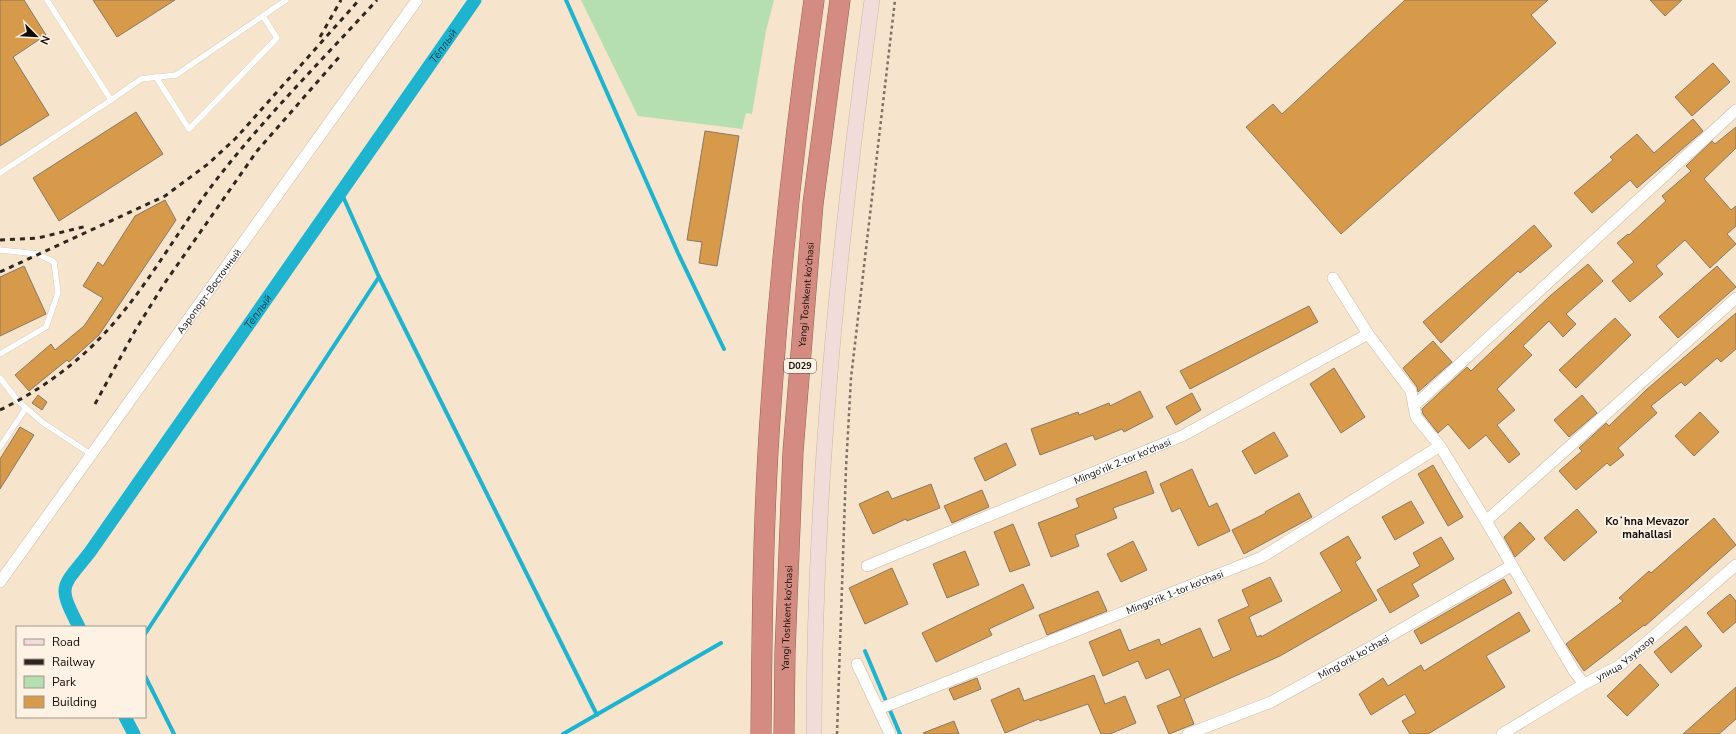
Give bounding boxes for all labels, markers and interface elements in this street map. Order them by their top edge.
north arrow [16,16,56,56]
water label: Тёплый [426,26,461,66]
text: N [36,33,53,47]
street label: Yangi Toshkent ko‘chasi [795,242,818,349]
street label: Аэропорт-Восточный [174,246,245,337]
water label: Тёплый [241,292,275,332]
road number: D029 [784,359,816,373]
street label: Mingo‘rik 2-tor ko‘chasi [1072,435,1173,488]
district label: Koʻhna Mevazor mahallasi [1605,514,1690,542]
street label: Yangi Toshkent ko‘chasi [779,565,796,672]
street label: Mingo‘rik 1-tor ko‘chasi [1124,567,1226,618]
legend [16,626,146,718]
street label: Ming'orik ko'chasi [1316,632,1392,683]
street label: улица Узумзор [1594,632,1658,685]
text: Road [52,634,80,650]
text: Railway [52,654,96,670]
text: Park [52,674,77,690]
text: Building [52,694,97,710]

